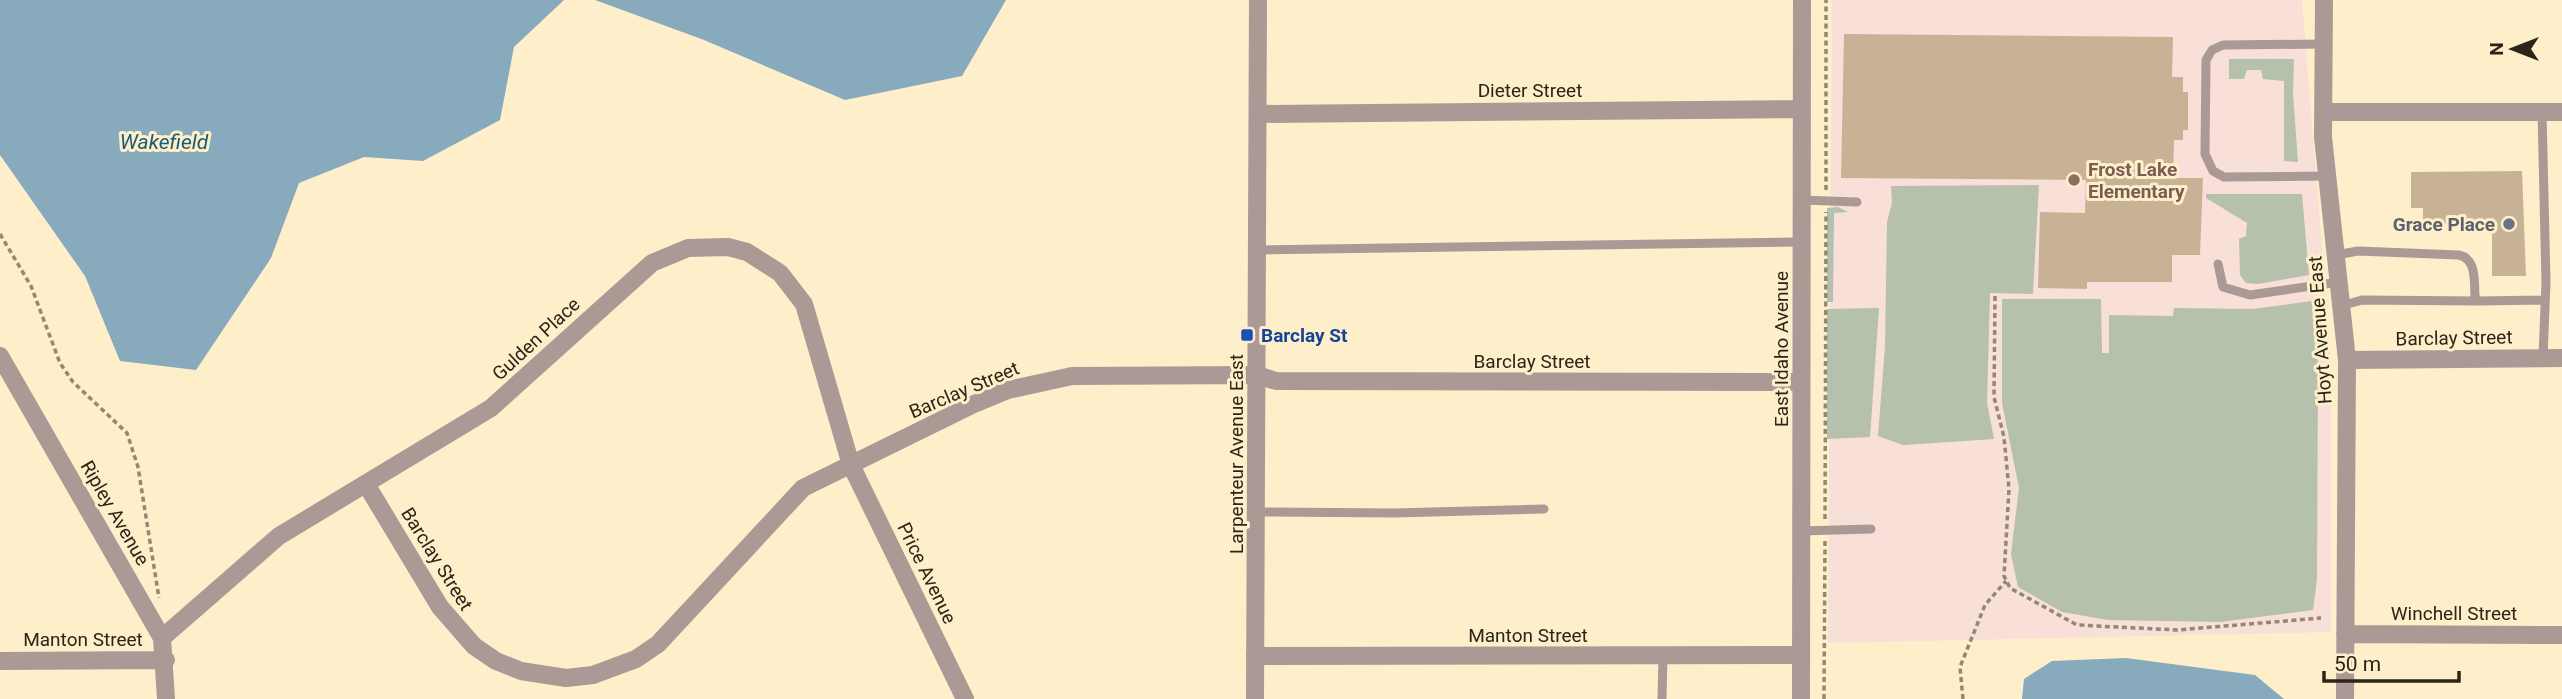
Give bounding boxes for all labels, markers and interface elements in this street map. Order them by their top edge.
north arrow [2478,14,2548,84]
text: N [2485,42,2508,56]
street label: Dieter Street [1478,79,1582,102]
water label: Wakefield [120,130,209,154]
place label: Frost Lake Elementary [2088,158,2185,203]
marker: Frost Lake Elementary [2066,172,2082,188]
place label: Grace Place [2393,213,2495,236]
marker: Grace Place [2501,216,2517,232]
street label: Hoyt Avenue East [2303,255,2337,405]
street label: East Idaho Avenue [1770,271,1793,427]
street label: Gulden Place [488,293,584,385]
place label: Barclay St [1261,324,1348,347]
street label: Barclay Street [2395,325,2513,351]
marker: Barclay St [1239,327,1255,343]
street label: Barclay Street [1473,350,1591,373]
street label: Larpenteur Avenue East [1225,354,1248,554]
street label: Barclay Street [906,357,1022,423]
street label: Ripley Avenue [76,456,154,570]
street label: Barclay Street [396,503,478,615]
street label: Price Avenue [893,519,961,627]
street label: Winchell Street [2391,602,2517,625]
street label: Manton Street [1468,624,1588,647]
street label: Manton Street [23,628,143,651]
scale bar [2324,640,2459,684]
text: 50 m [2334,652,2381,676]

